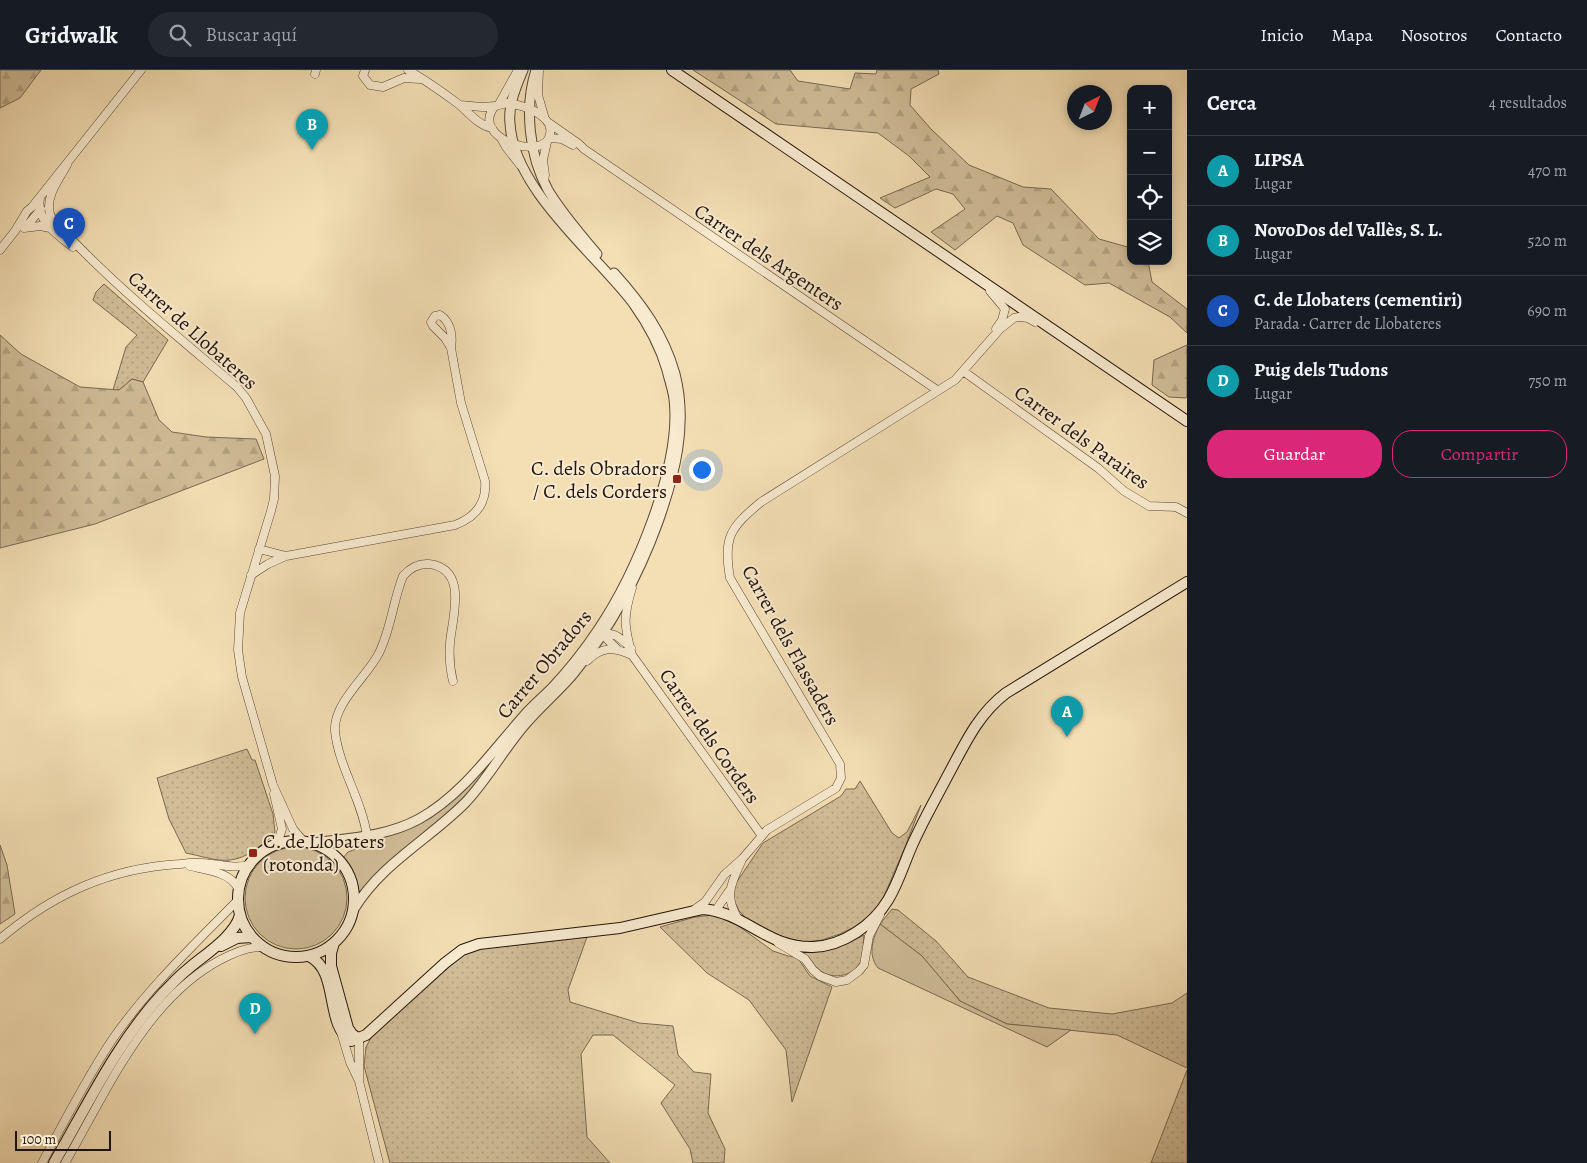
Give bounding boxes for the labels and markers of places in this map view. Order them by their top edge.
pin: B [296,109,328,150]
pin: C [53,208,85,249]
place label: C. dels Obradors / C. dels Corders [531,455,667,505]
marker: C. dels Obradors / C. dels Corders [671,473,683,485]
pin: A [1051,696,1083,737]
place label: C. de Llobaters (rotonda) [263,828,385,878]
marker: C. de Llobaters (rotonda) [247,847,259,859]
pin: D [239,993,271,1034]

